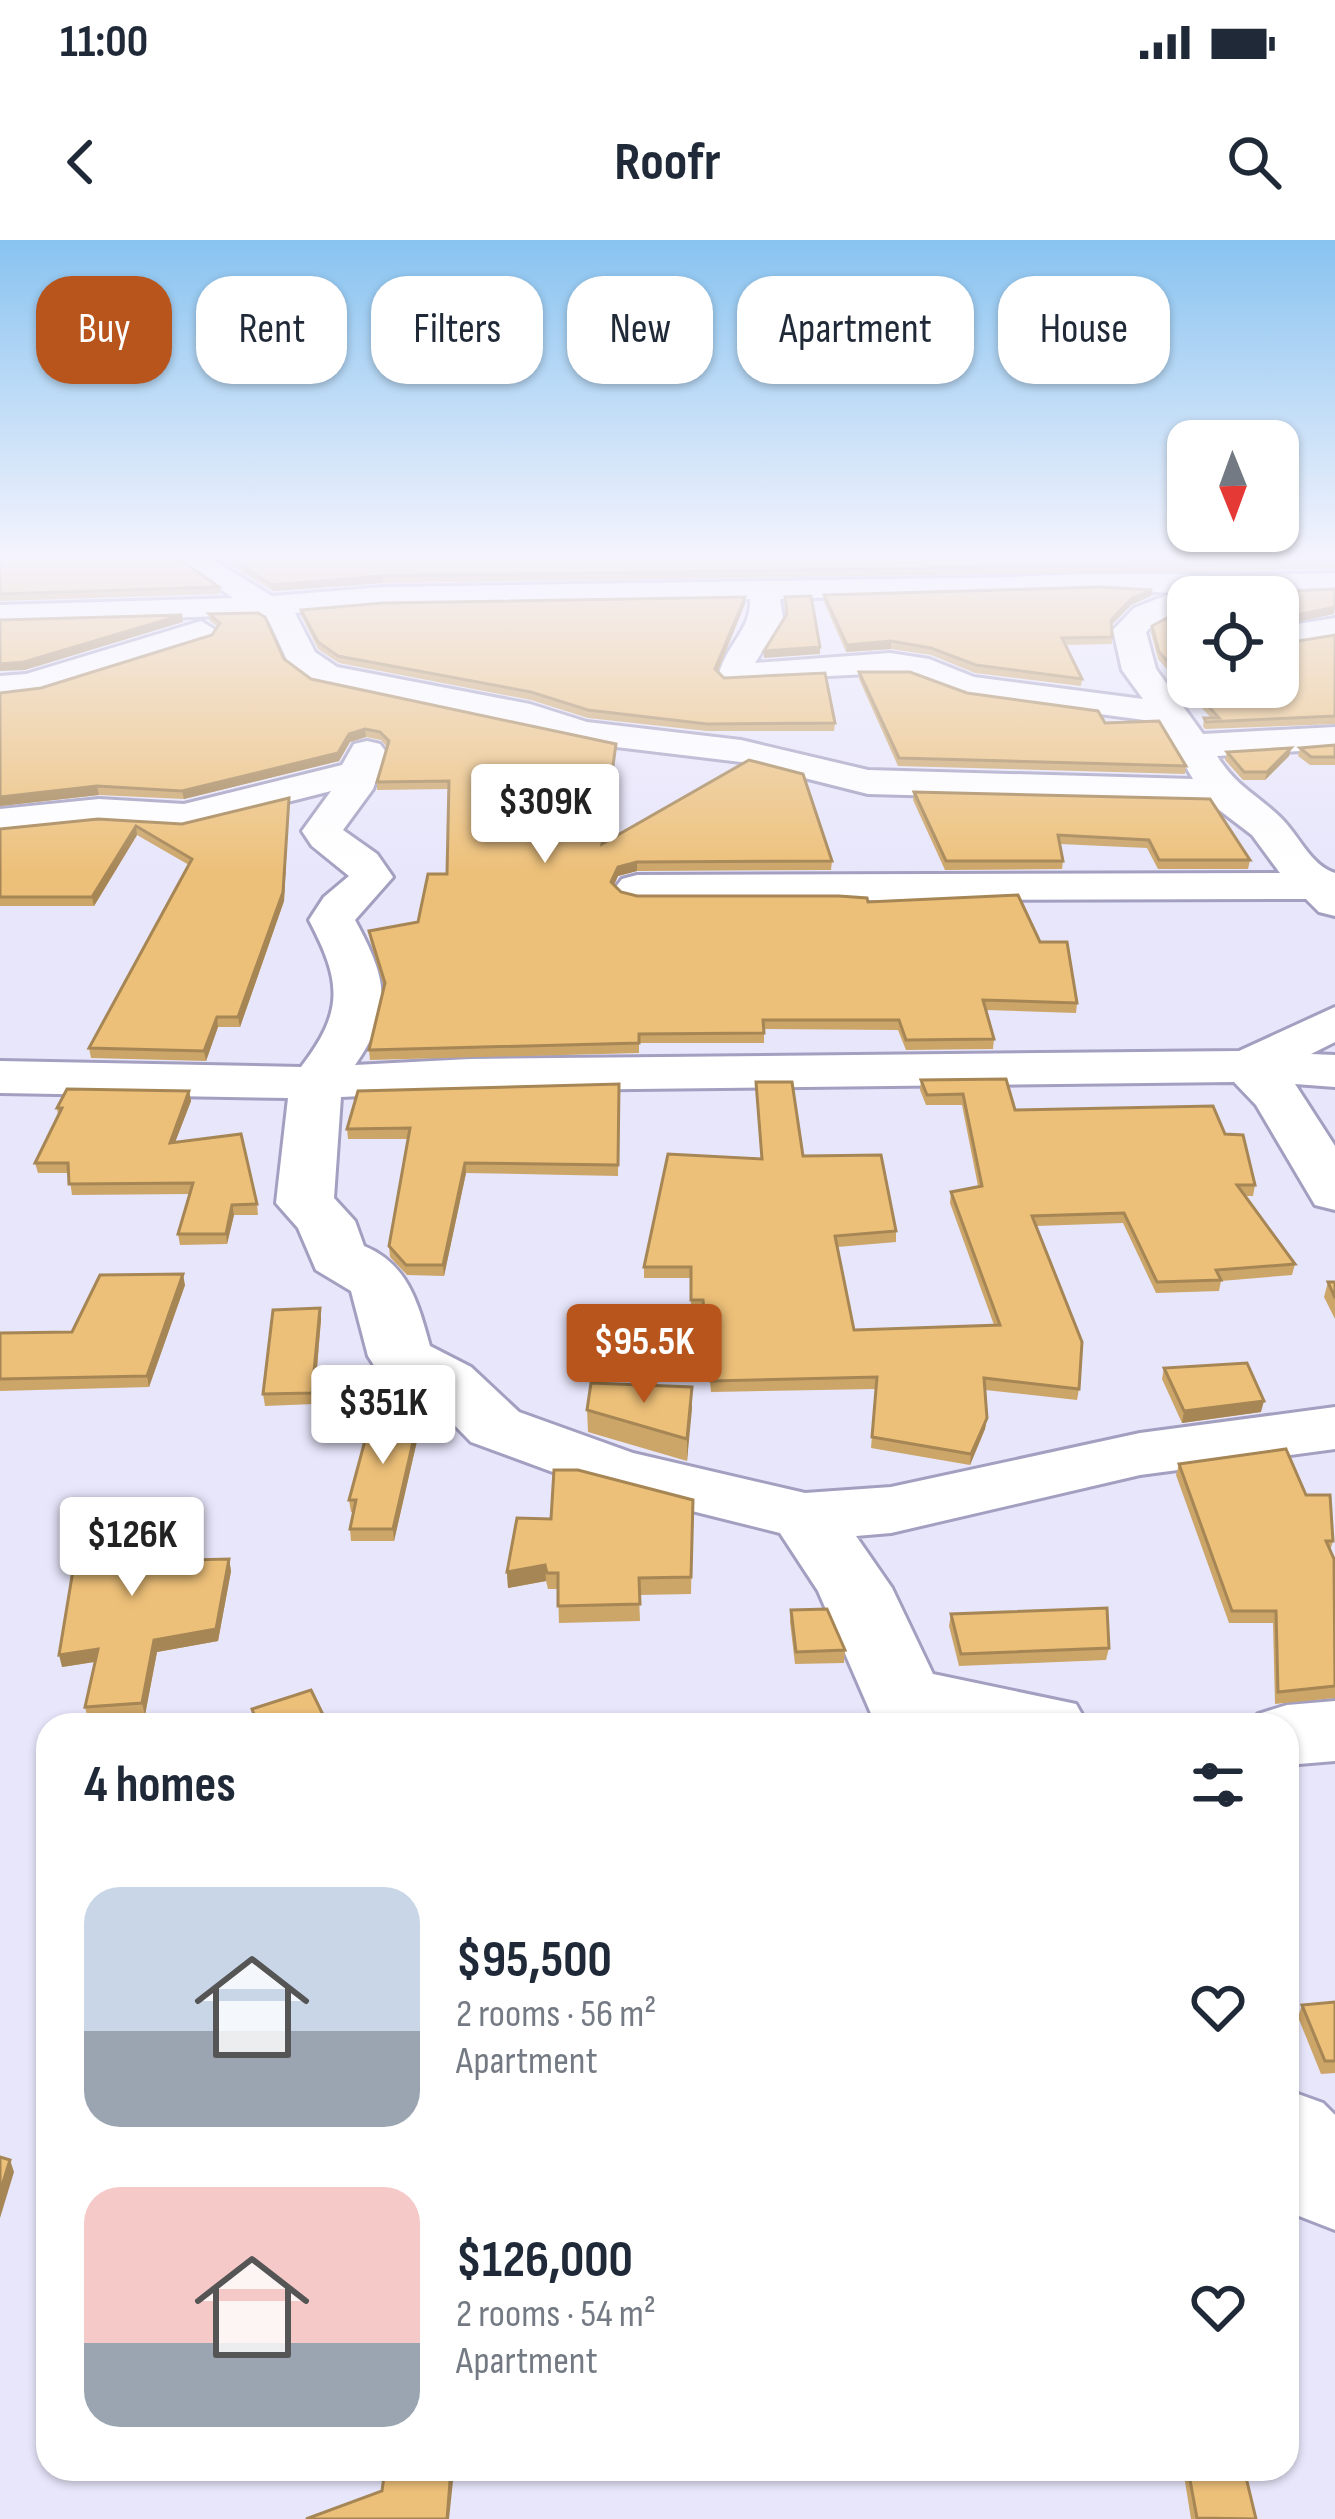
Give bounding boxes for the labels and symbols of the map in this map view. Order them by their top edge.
north arrow [1167,420,1299,552]
pin: $309K [461,764,629,866]
pin: $95.5K [546,1304,742,1406]
pin: $351K [299,1365,467,1467]
pin: $126K [48,1497,216,1599]

